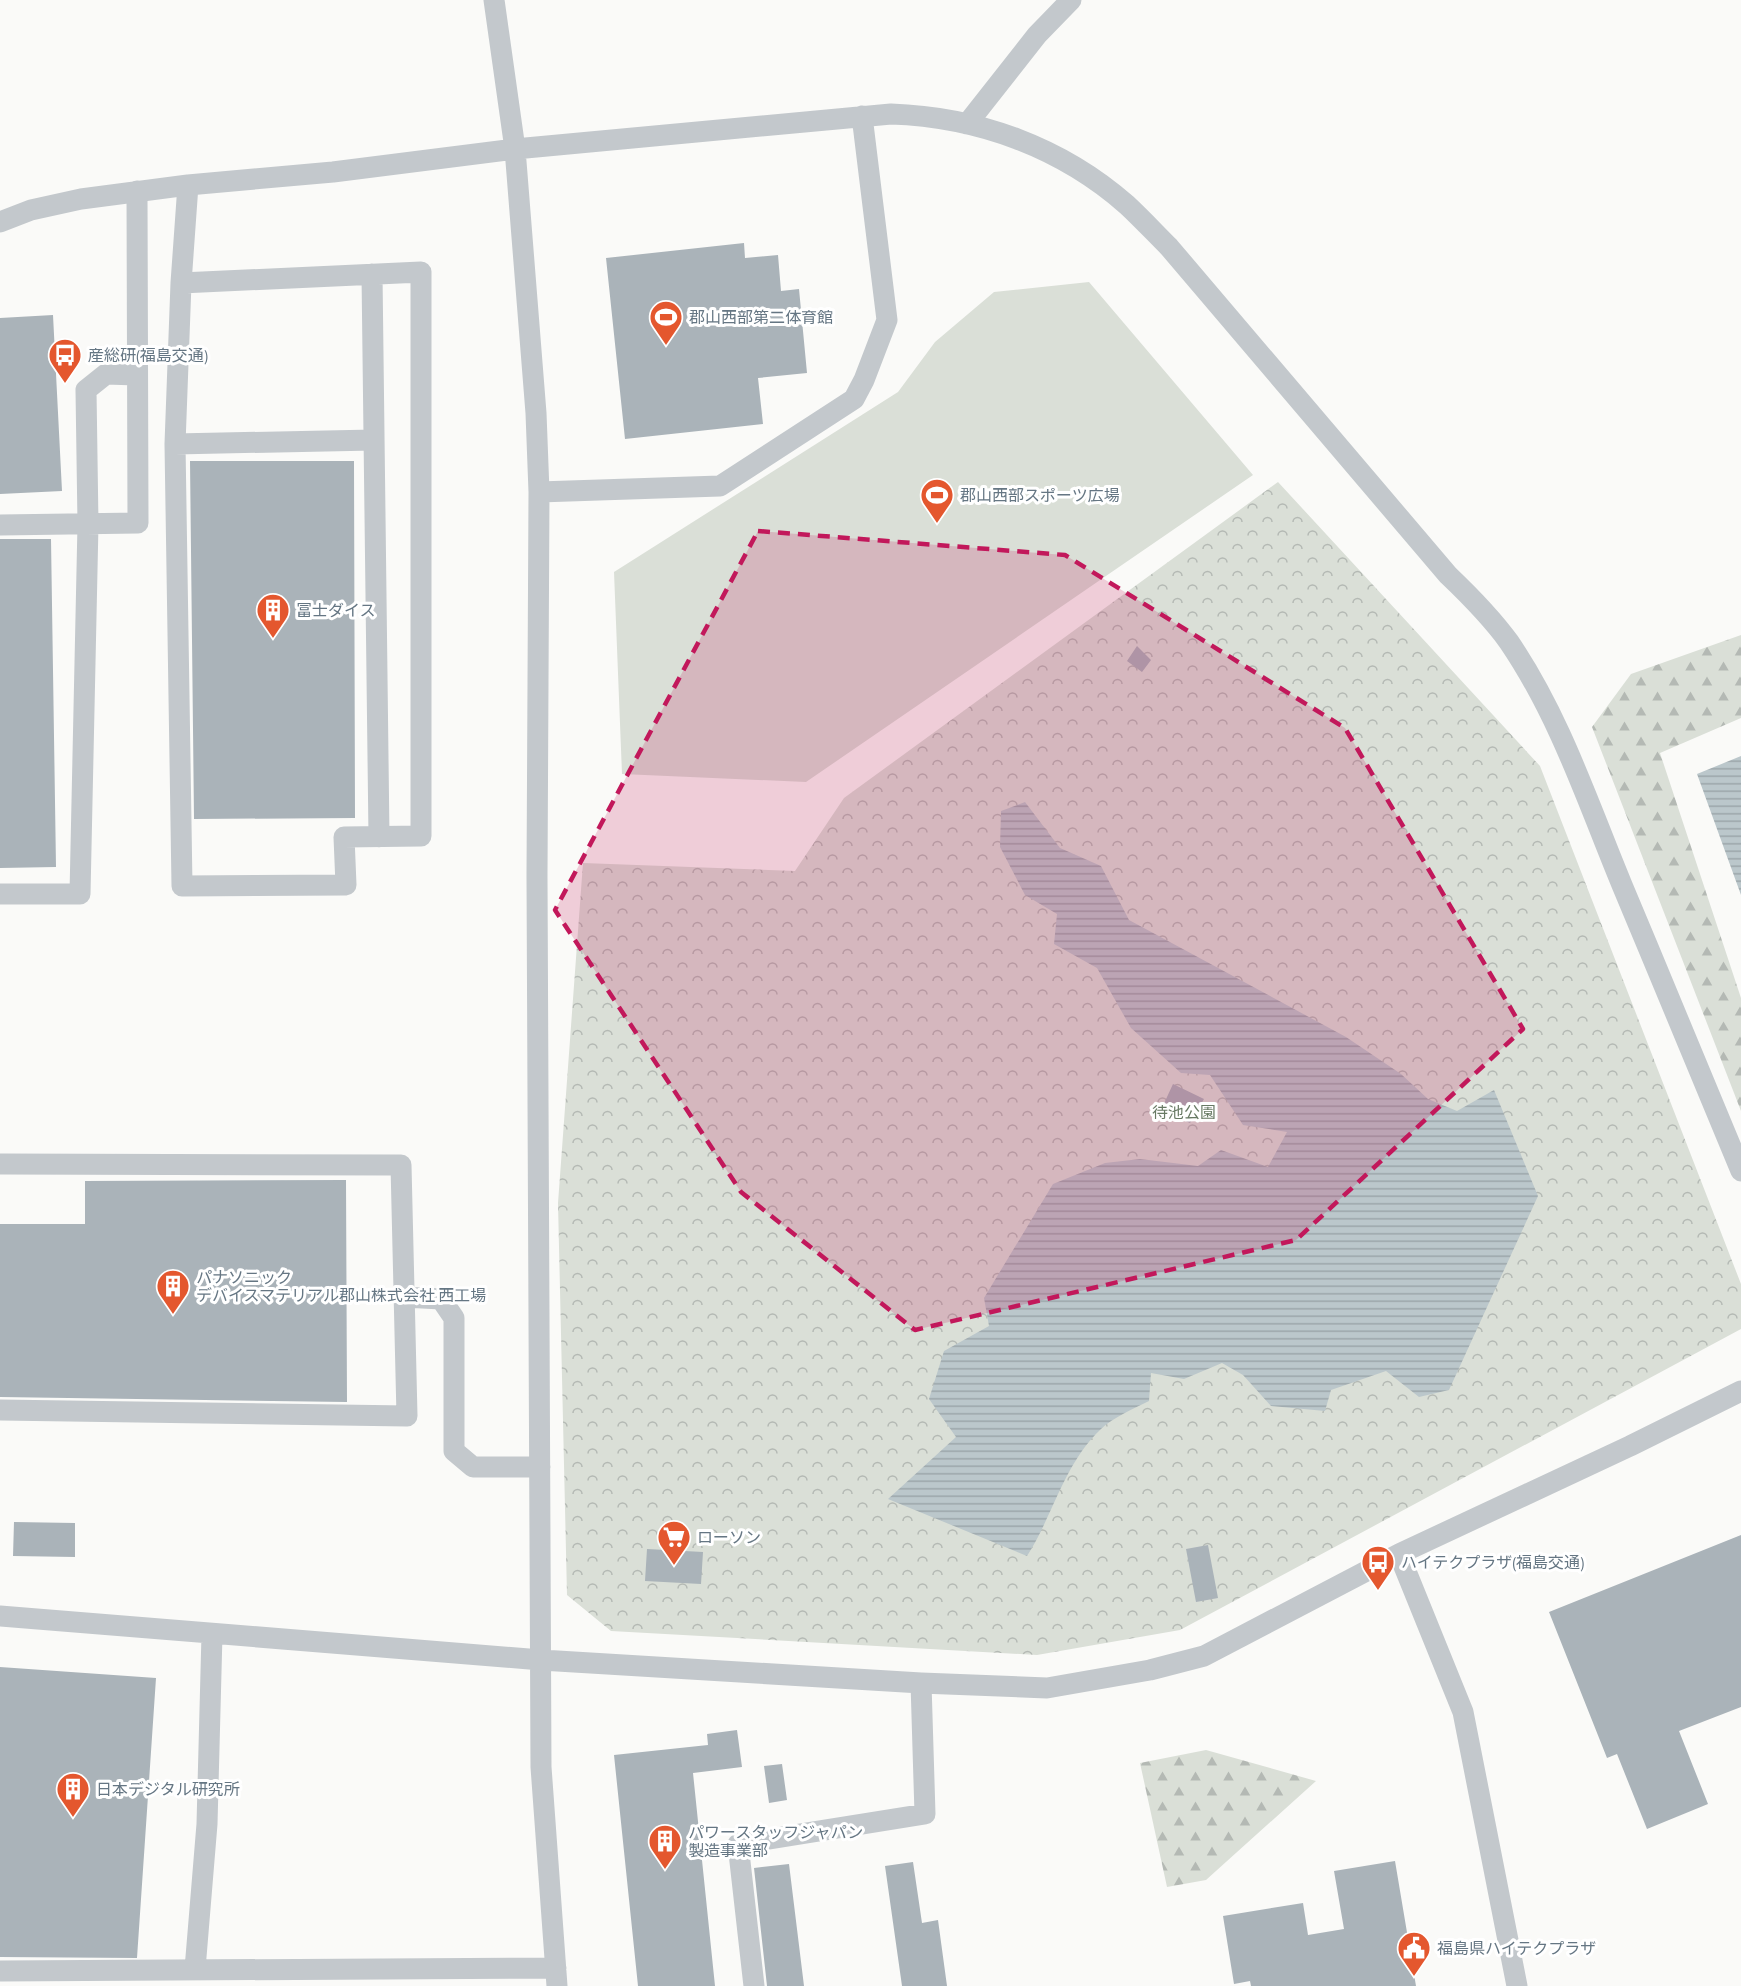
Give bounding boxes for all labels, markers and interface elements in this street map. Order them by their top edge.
sports icon: 郡山西部第二体育館 [648,299,684,346]
place label: 郡山西部第二体育館 [689,307,833,327]
bus stop icon: 産総研(福島交通) [47,337,83,384]
place label: 産総研(福島交通) [88,345,208,365]
sports icon: 郡山西部スポーツ広場 [919,477,955,524]
place label: 郡山西部スポーツ広場 [960,485,1120,505]
building icon: 冨士ダイス [255,592,291,639]
place label: 冨士ダイス [296,600,376,620]
park label: 待池公園 [1152,1102,1216,1122]
place label: パナソニック デバイスマテリアル郡山株式会社 西工場 [196,1267,486,1305]
building icon: パナソニック デバイスマテリアル郡山株式会社 西工場 [155,1268,191,1315]
supermarket icon: ローソン [656,1519,692,1566]
place label: ローソン [697,1527,761,1547]
bus stop icon: ハイテクプラザ(福島交通) [1360,1544,1396,1591]
place label: ハイテクプラザ(福島交通) [1401,1552,1584,1572]
building icon: 日本デジタル研究所 [55,1771,91,1818]
place label: 日本デジタル研究所 [96,1779,240,1799]
place label: パワースタッフジャパン 製造事業部 [688,1822,863,1860]
building icon: パワースタッフジャパン 製造事業部 [647,1823,683,1870]
public building icon: 福島県ハイテクプラザ [1396,1930,1432,1977]
place label: 福島県ハイテクプラザ [1437,1938,1596,1958]

